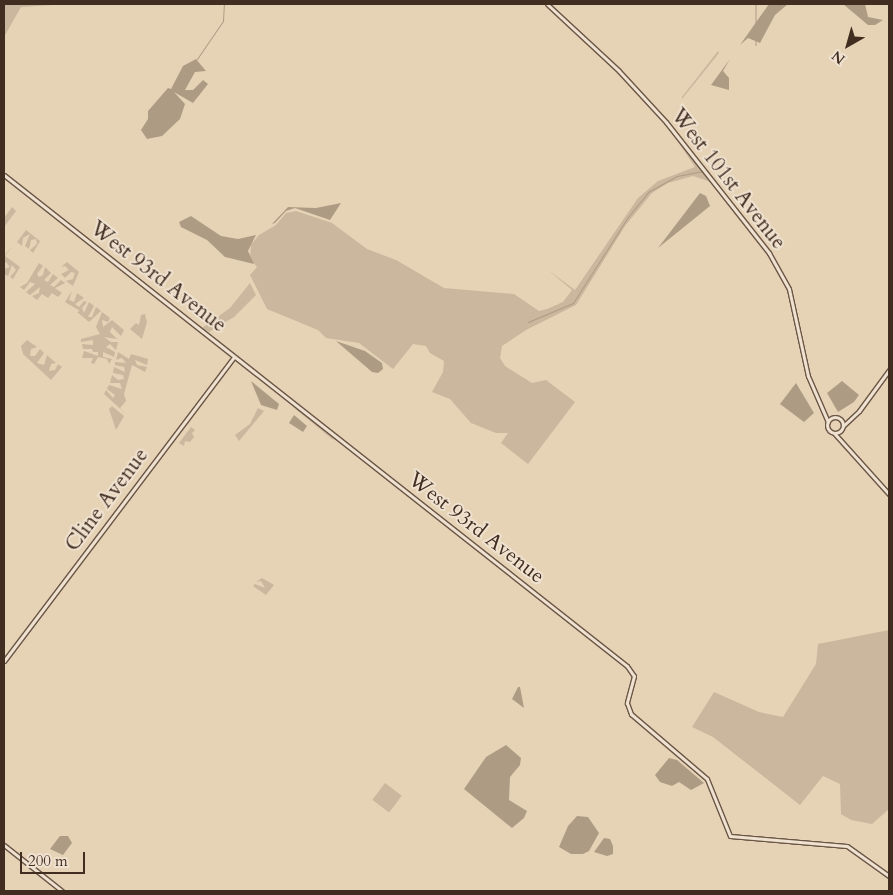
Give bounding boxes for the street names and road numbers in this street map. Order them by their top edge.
street label: West 101st Avenue [665,104,791,254]
street label: West 93rd Avenue [85,216,231,338]
street label: Cline Avenue [60,443,154,557]
street label: West 93rd Avenue [403,467,549,589]

